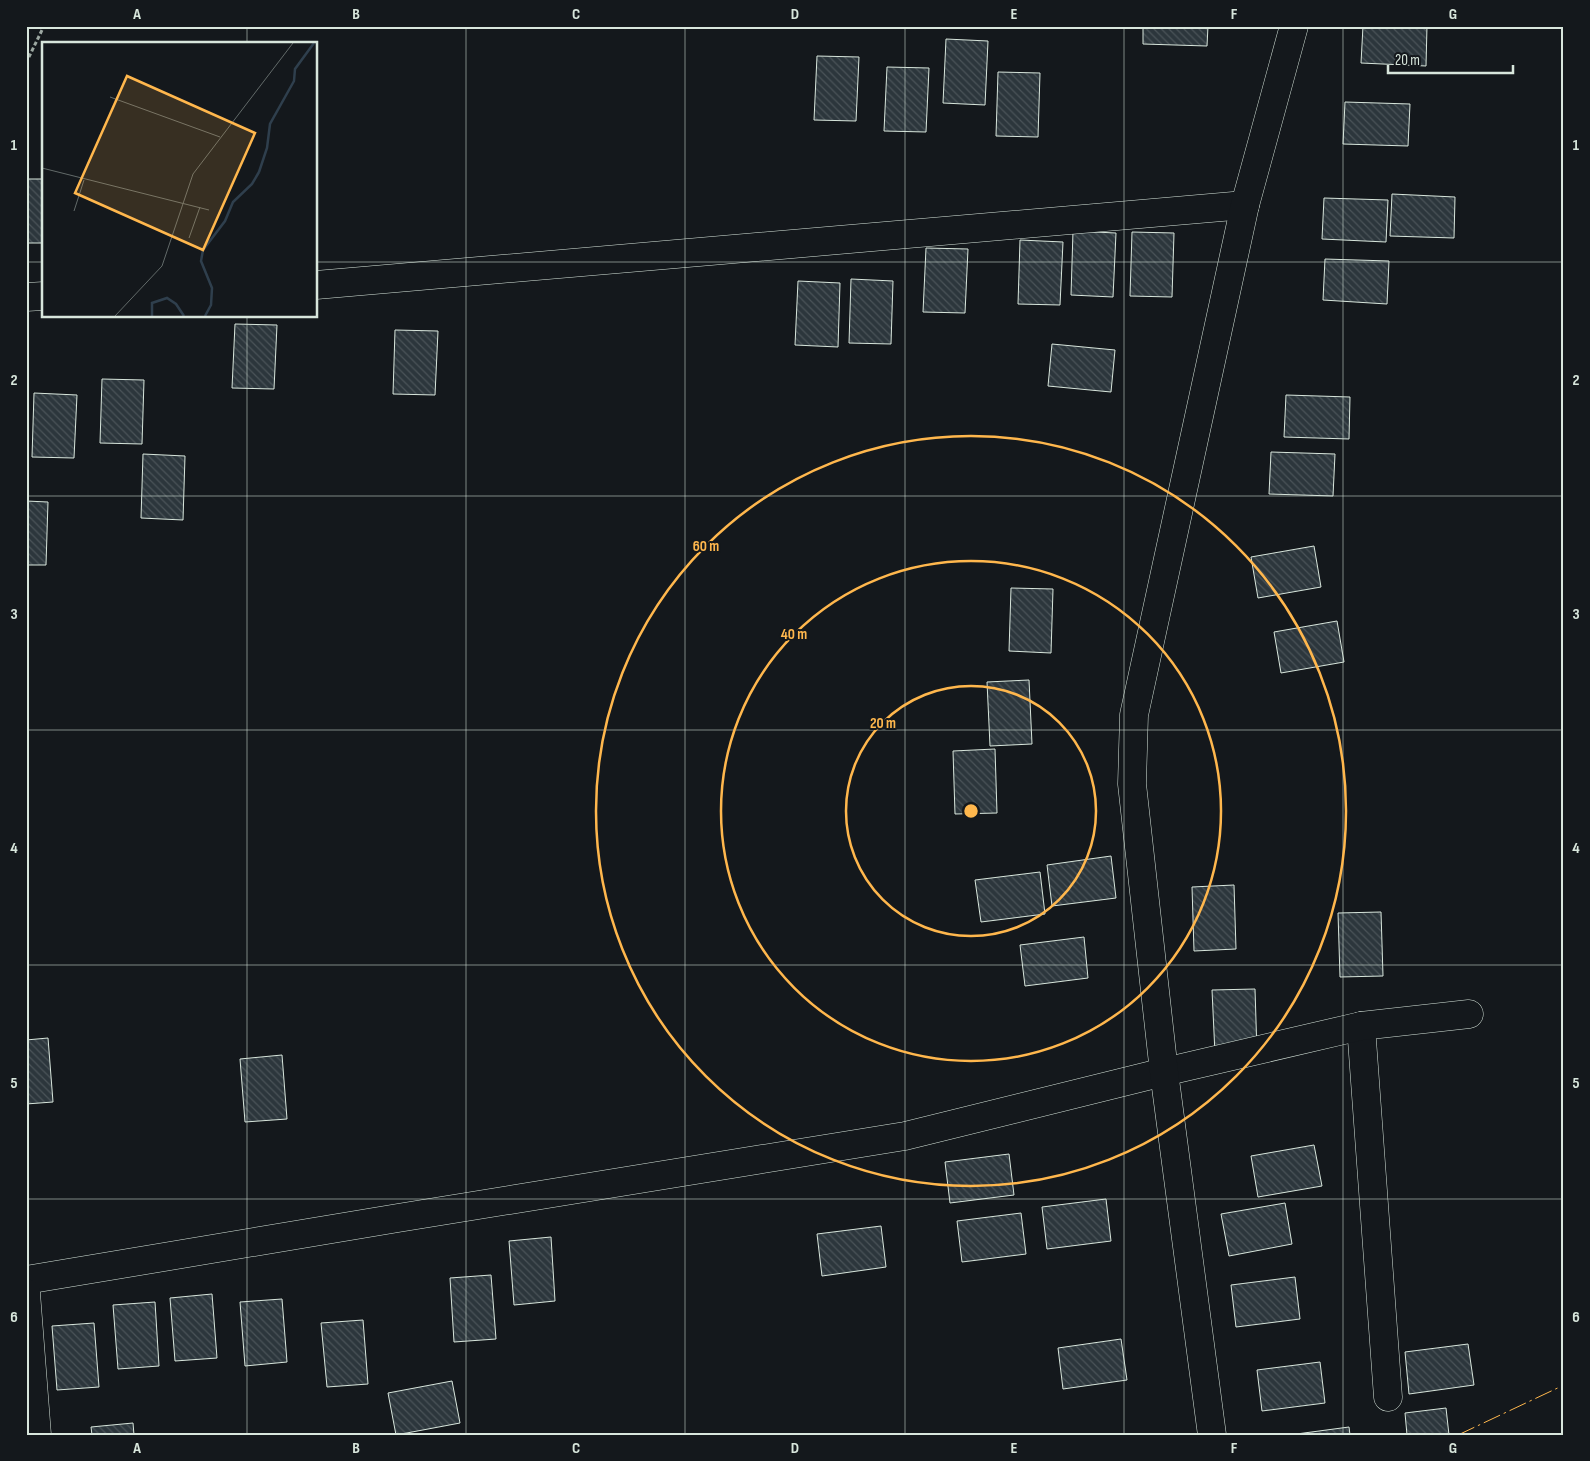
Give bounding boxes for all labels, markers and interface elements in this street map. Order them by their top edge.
text: A [132,5,141,24]
text: B [352,5,360,24]
text: C [572,5,580,24]
text: D [791,5,799,24]
text: E [1011,5,1018,24]
text: F [1231,5,1238,24]
text: G [1449,5,1457,24]
inset map [42,42,318,318]
scale bar [1388,42,1512,74]
text: 20 m [1395,51,1420,70]
text: 1 [11,136,18,155]
text: 1 [1573,136,1580,155]
text: 2 [10,371,18,390]
text: 2 [1572,371,1580,390]
text: 60 m [693,537,719,556]
text: 3 [10,605,18,624]
text: 3 [1572,605,1580,624]
text: 40 m [781,625,807,644]
text: 20 m [870,714,896,733]
centre of rings [962,802,980,820]
text: 4 [10,839,18,858]
text: 4 [1572,839,1580,858]
text: 5 [10,1074,18,1093]
text: 5 [1572,1074,1580,1093]
text: 6 [10,1308,18,1327]
text: 6 [1572,1308,1580,1327]
text: A [132,1439,141,1458]
text: B [352,1439,360,1458]
text: C [572,1439,580,1458]
text: D [791,1439,799,1458]
text: E [1011,1439,1018,1458]
text: F [1231,1439,1238,1458]
text: G [1449,1439,1457,1458]

